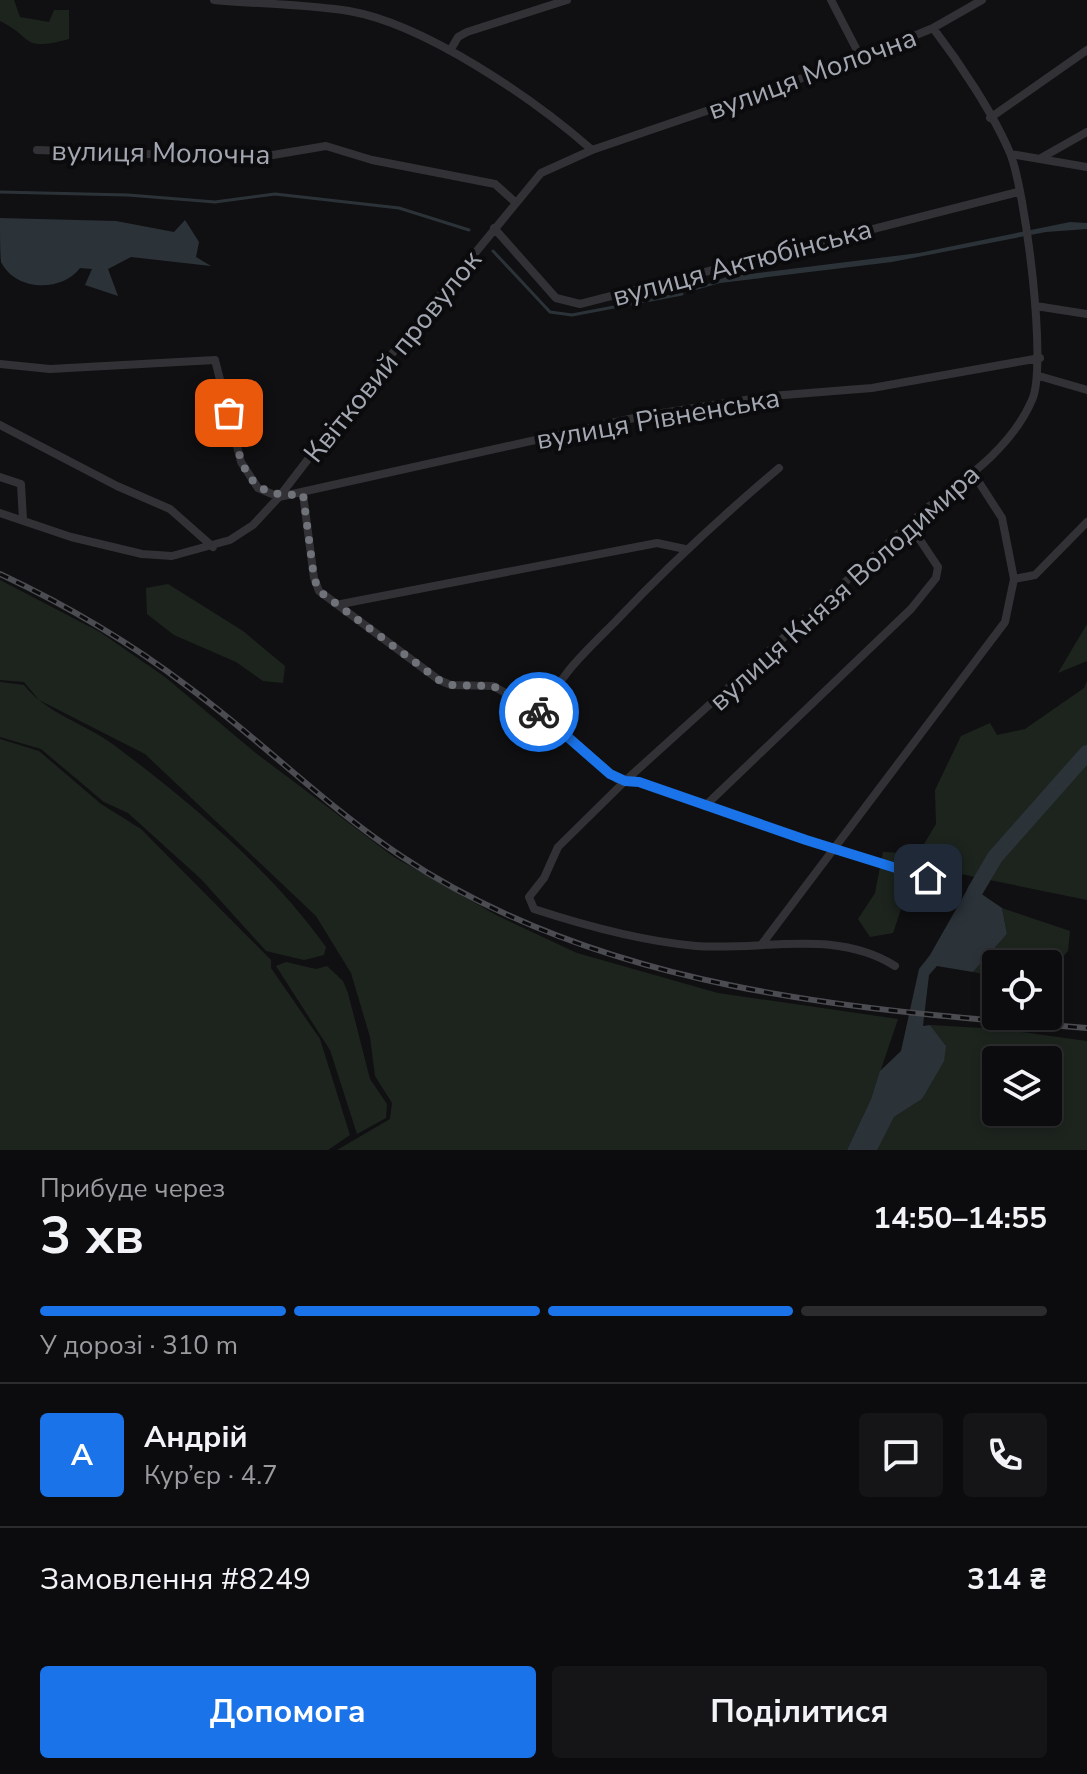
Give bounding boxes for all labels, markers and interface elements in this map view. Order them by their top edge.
street label: вулиця Молочна [703,19,922,129]
street label: вулиця Молочна [51,132,271,174]
street label: вулиця Актюбінська [608,210,876,316]
street label: Квітковий провулок [295,242,490,471]
pin [195,379,263,447]
street label: вулиця Рівненська [533,379,783,459]
icon: bag [207,391,251,435]
street label: вулиця Князя Володимира [701,456,988,720]
courier [499,672,579,752]
icon: bike [517,690,561,734]
pin [894,844,962,912]
icon: home [906,856,950,900]
map controls [982,950,1062,1126]
button: locate [982,950,1062,1030]
button: layers [982,1046,1062,1126]
text: Прибуде через [40,1171,225,1206]
text: 14:50–14:55 [873,1198,1047,1239]
text: 3 хв [40,1200,144,1271]
text: У дорозі · 310 m [40,1328,238,1363]
button: chat [859,1413,943,1497]
button: phone [963,1413,1047,1497]
text: Андрій [144,1417,248,1458]
text: А [71,1435,93,1476]
text: Кур’єр · 4.7 [144,1458,278,1493]
text: Замовлення #8249 [40,1559,311,1600]
text: 314 ₴ [967,1559,1047,1600]
button: Допомога [40,1666,536,1758]
button: Поділитися [552,1666,1047,1758]

